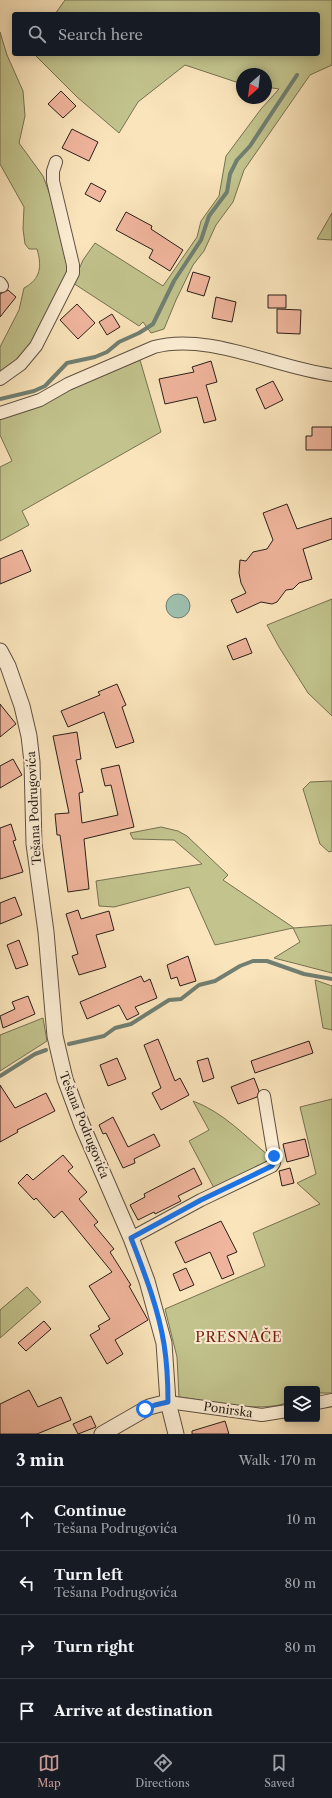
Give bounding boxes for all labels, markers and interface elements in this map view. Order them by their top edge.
search box [12,12,320,56]
icon: search [26,23,48,45]
text: Search here [58,25,143,44]
north arrow [236,68,272,104]
street label: Tešana Podrugovića [23,750,44,865]
street label: Tešana Podrugovića [56,1069,113,1181]
route end [265,1147,283,1165]
district label: PRESNAČE [195,1327,283,1346]
map controls [284,1386,320,1422]
button: layers [284,1386,320,1422]
street label: Ponirska [203,1399,254,1420]
route start [136,1400,154,1418]
text: 3 min [16,1450,65,1470]
text: Walk · 170 m [239,1452,316,1468]
text: Continue [54,1501,126,1520]
icon: ahead [16,1508,38,1530]
text: 10 m [287,1511,316,1527]
text: Tešana Podrugovića [54,1520,177,1536]
text: Turn left [54,1565,123,1584]
icon: left [16,1572,38,1594]
text: 80 m [284,1575,316,1591]
text: Tešana Podrugovića [54,1584,177,1600]
icon: right [16,1636,38,1658]
text: Turn right [54,1637,134,1656]
text: 80 m [284,1639,316,1655]
icon: arrive [16,1700,38,1722]
text: Arrive at destination [54,1701,213,1720]
tab: Map [37,1752,61,1790]
tab: Directions [135,1752,190,1790]
tab: Saved [264,1752,295,1790]

